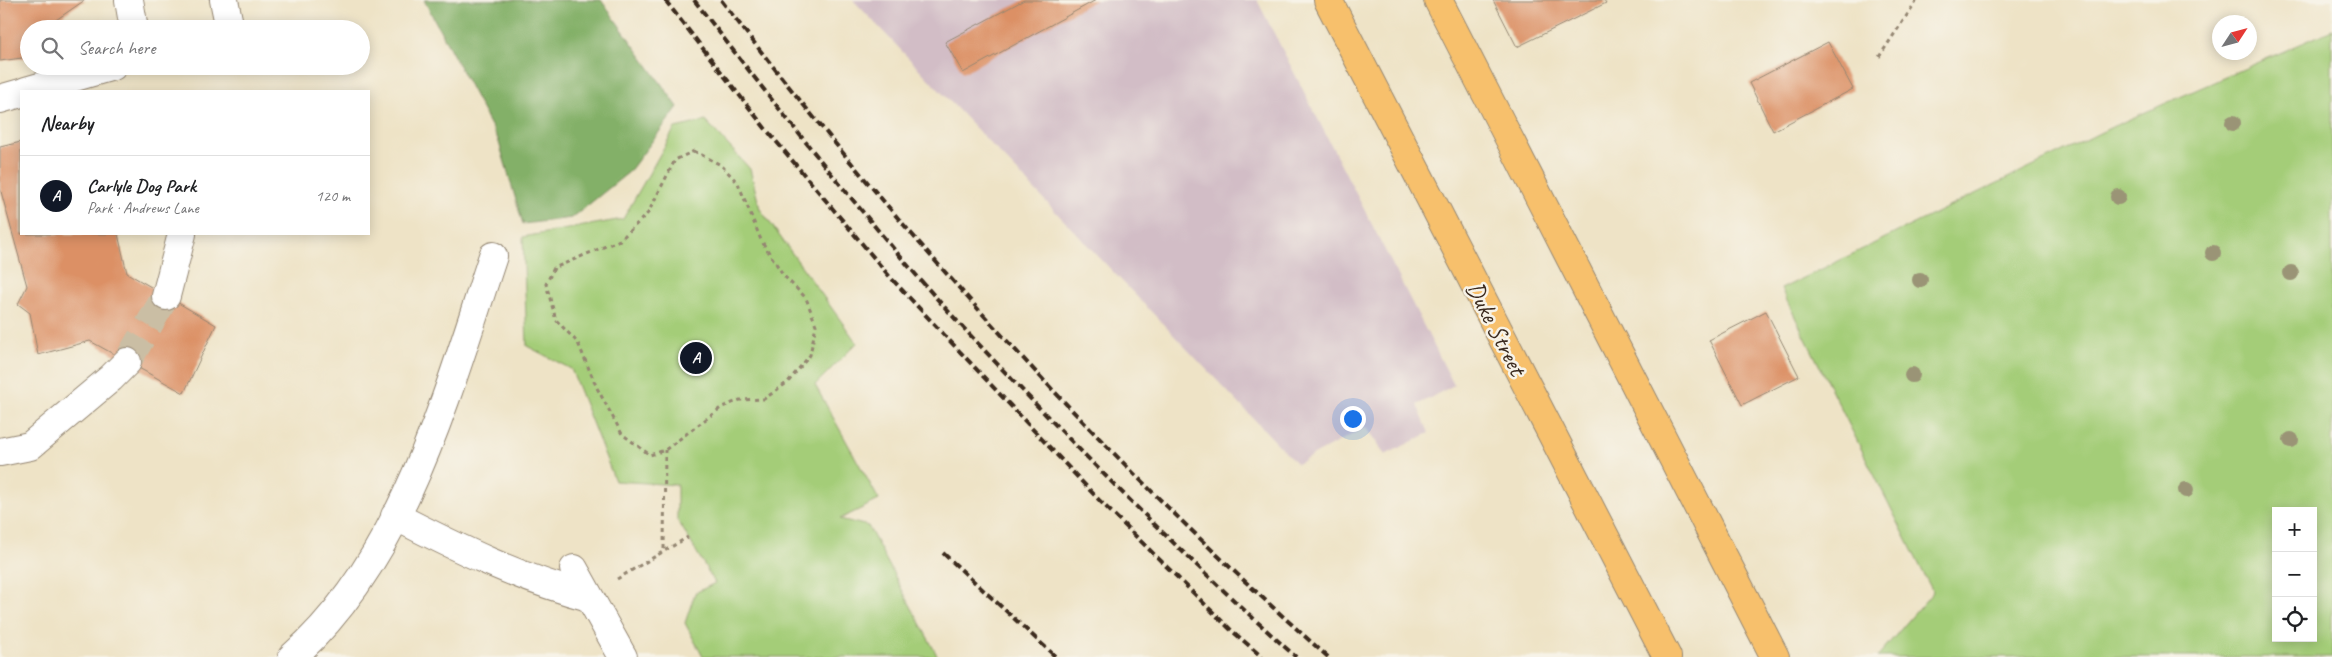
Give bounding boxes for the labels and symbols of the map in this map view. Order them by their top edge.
north arrow [2212,15,2257,60]
street label: Duke Street [1459,276,1535,383]
pin: A [680,339,712,377]
your location [1340,406,1366,432]

